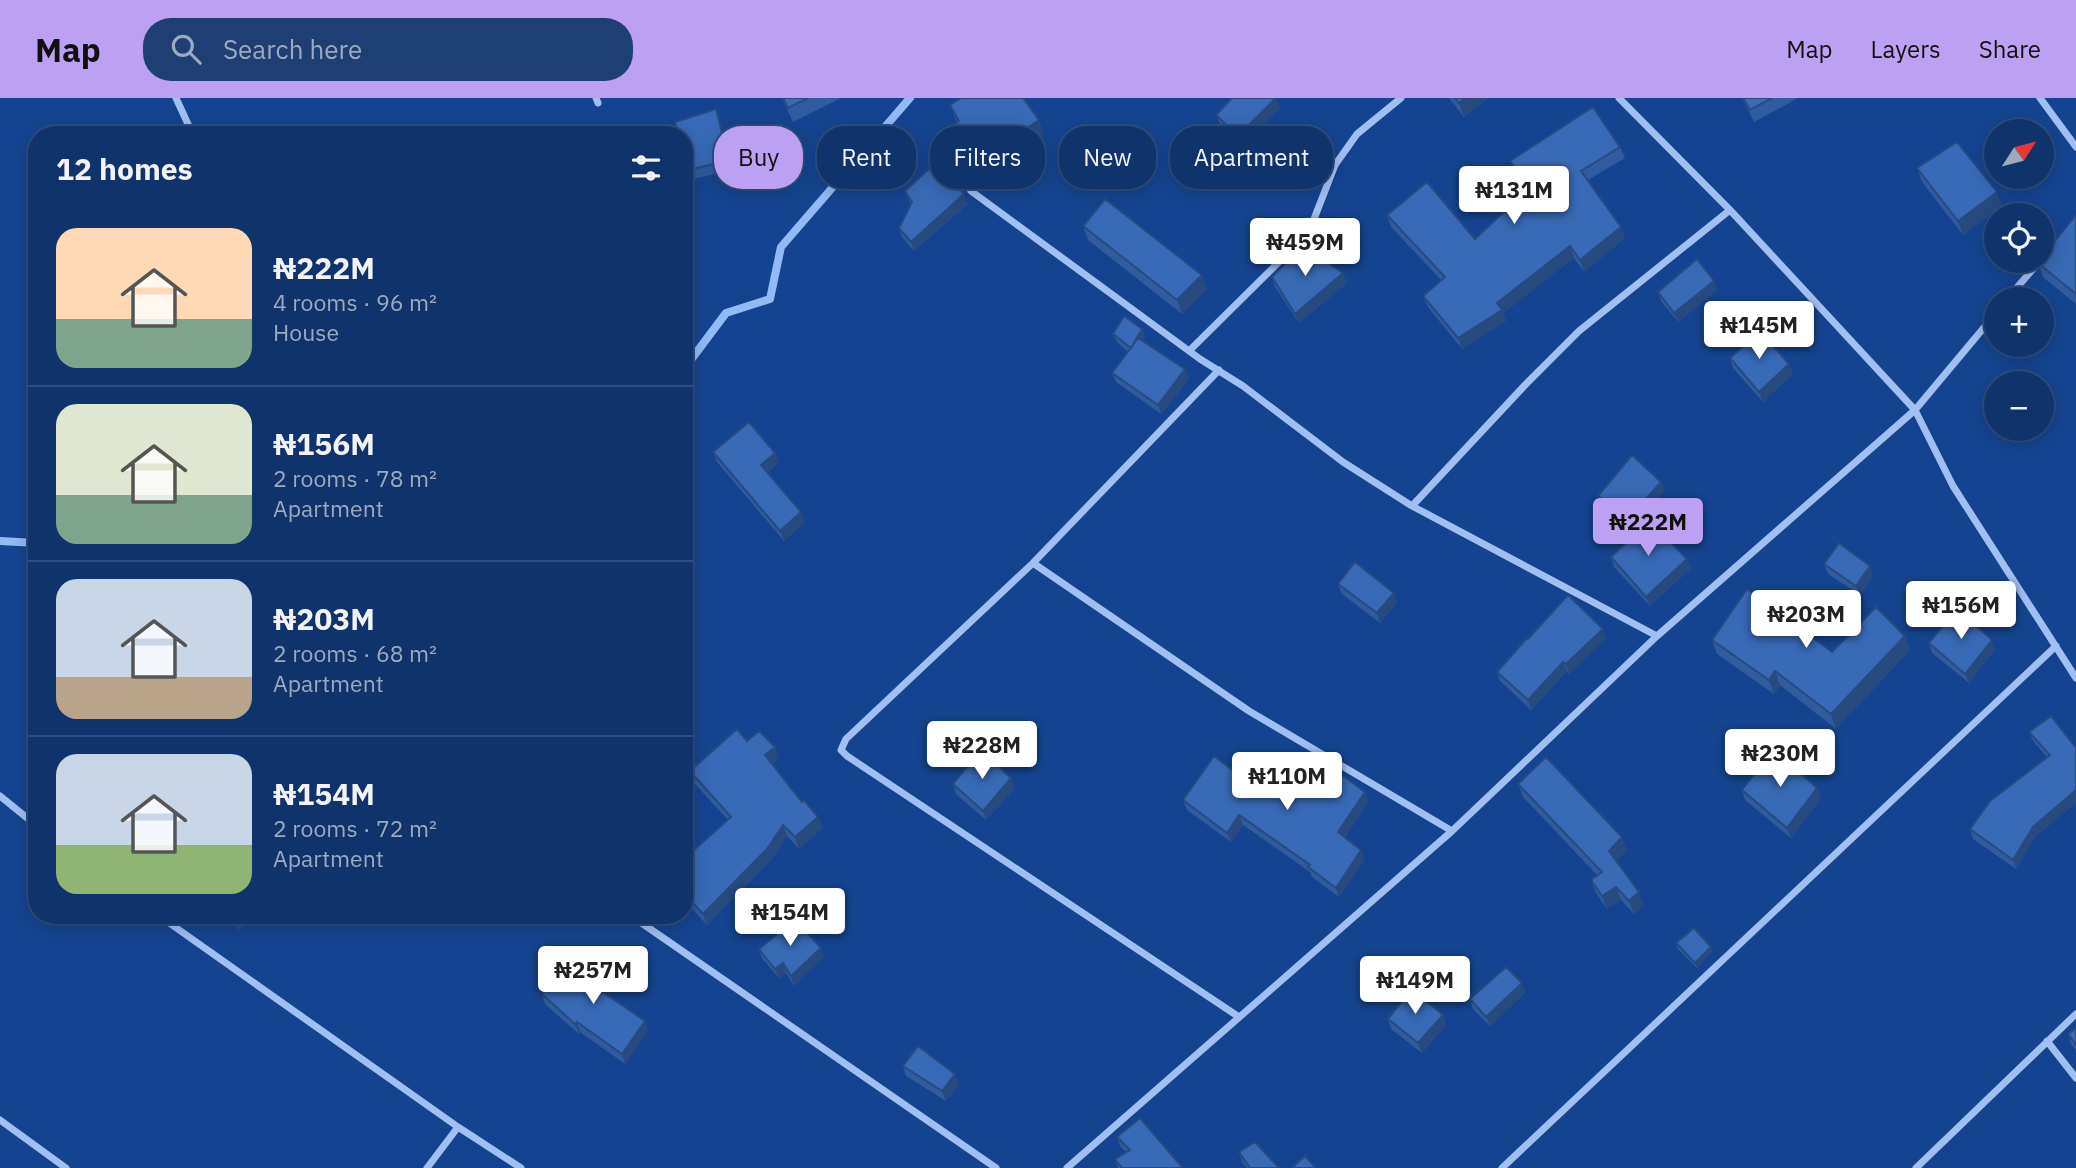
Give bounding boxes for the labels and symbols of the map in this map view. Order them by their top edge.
north arrow [1984,119,2054,189]
pin: ₦131M [1465,166,1563,226]
pin: ₦459M [1256,218,1354,278]
pin: ₦145M [1710,302,1808,361]
pin: ₦222M [1599,498,1697,558]
pin: ₦156M [1912,582,2010,641]
pin: ₦203M [1757,590,1855,650]
pin: ₦228M [933,722,1031,781]
pin: ₦230M [1731,730,1829,789]
pin: ₦110M [1238,752,1336,812]
pin: ₦154M [741,888,839,948]
pin: ₦257M [544,946,642,1006]
pin: ₦149M [1366,956,1464,1016]

